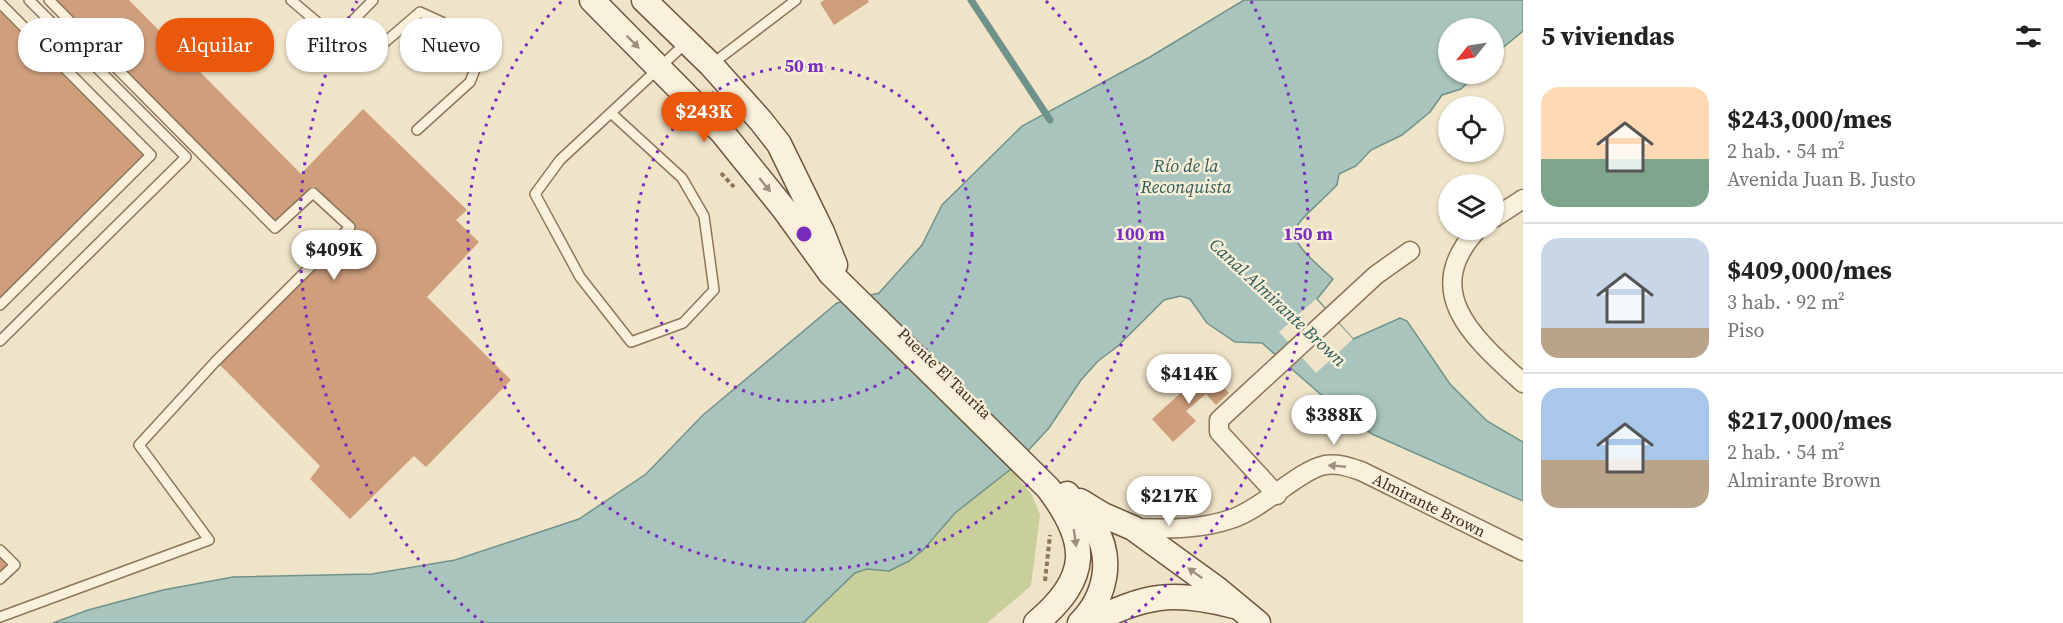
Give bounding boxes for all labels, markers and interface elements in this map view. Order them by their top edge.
chip: Comprar [18,18,144,72]
chip: Alquilar [156,18,274,72]
chip: Filtros [286,18,388,72]
chip: Nuevo [400,18,502,72]
north arrow [1438,18,1504,84]
map controls [1438,18,1504,240]
text: 5 viviendas [1541,18,1675,54]
icon: filters [2012,20,2045,53]
one-way arrow [626,34,640,48]
text: 50 m [784,53,824,78]
pin: $243K [662,92,746,143]
button: locate [1438,96,1504,162]
text: $243K [675,97,733,125]
text: $243,000/mes [1727,101,1892,137]
icon: home [1589,111,1661,183]
text: 2 hab. · 54 m² [1727,137,1845,165]
water label: Río de la Reconquista [1139,153,1232,199]
text: Avenida Juan B. Justo [1727,165,1916,193]
button: layers [1438,174,1504,240]
one-way arrow [758,177,771,193]
text: 100 m [1115,221,1165,246]
text: 150 m [1283,221,1333,246]
centre of rings [794,224,814,244]
pin: $409K [292,230,376,281]
water label: Canal Almirante Brown [1204,232,1352,372]
text: $409K [305,235,363,263]
text: $409,000/mes [1727,252,1892,288]
icon: home [1589,262,1661,334]
text: 3 hab. · 92 m² [1727,288,1845,316]
text: Piso [1727,316,1765,344]
street label: Puente El Taurita [893,322,997,424]
pin: $414K [1147,354,1231,405]
text: $414K [1160,359,1218,387]
pin: $388K [1292,395,1376,446]
text: $388K [1305,400,1363,428]
text: $217,000/mes [1727,402,1892,438]
icon: home [1589,412,1661,484]
text: 2 hab. · 54 m² [1727,438,1845,466]
one-way arrow [1327,461,1346,471]
text: Almirante Brown [1727,466,1881,494]
street label: Almirante Brown [1369,468,1490,542]
pin: $217K [1127,476,1211,527]
text: $217K [1140,481,1198,509]
one-way arrow [1071,529,1080,548]
one-way arrow [1188,567,1204,579]

